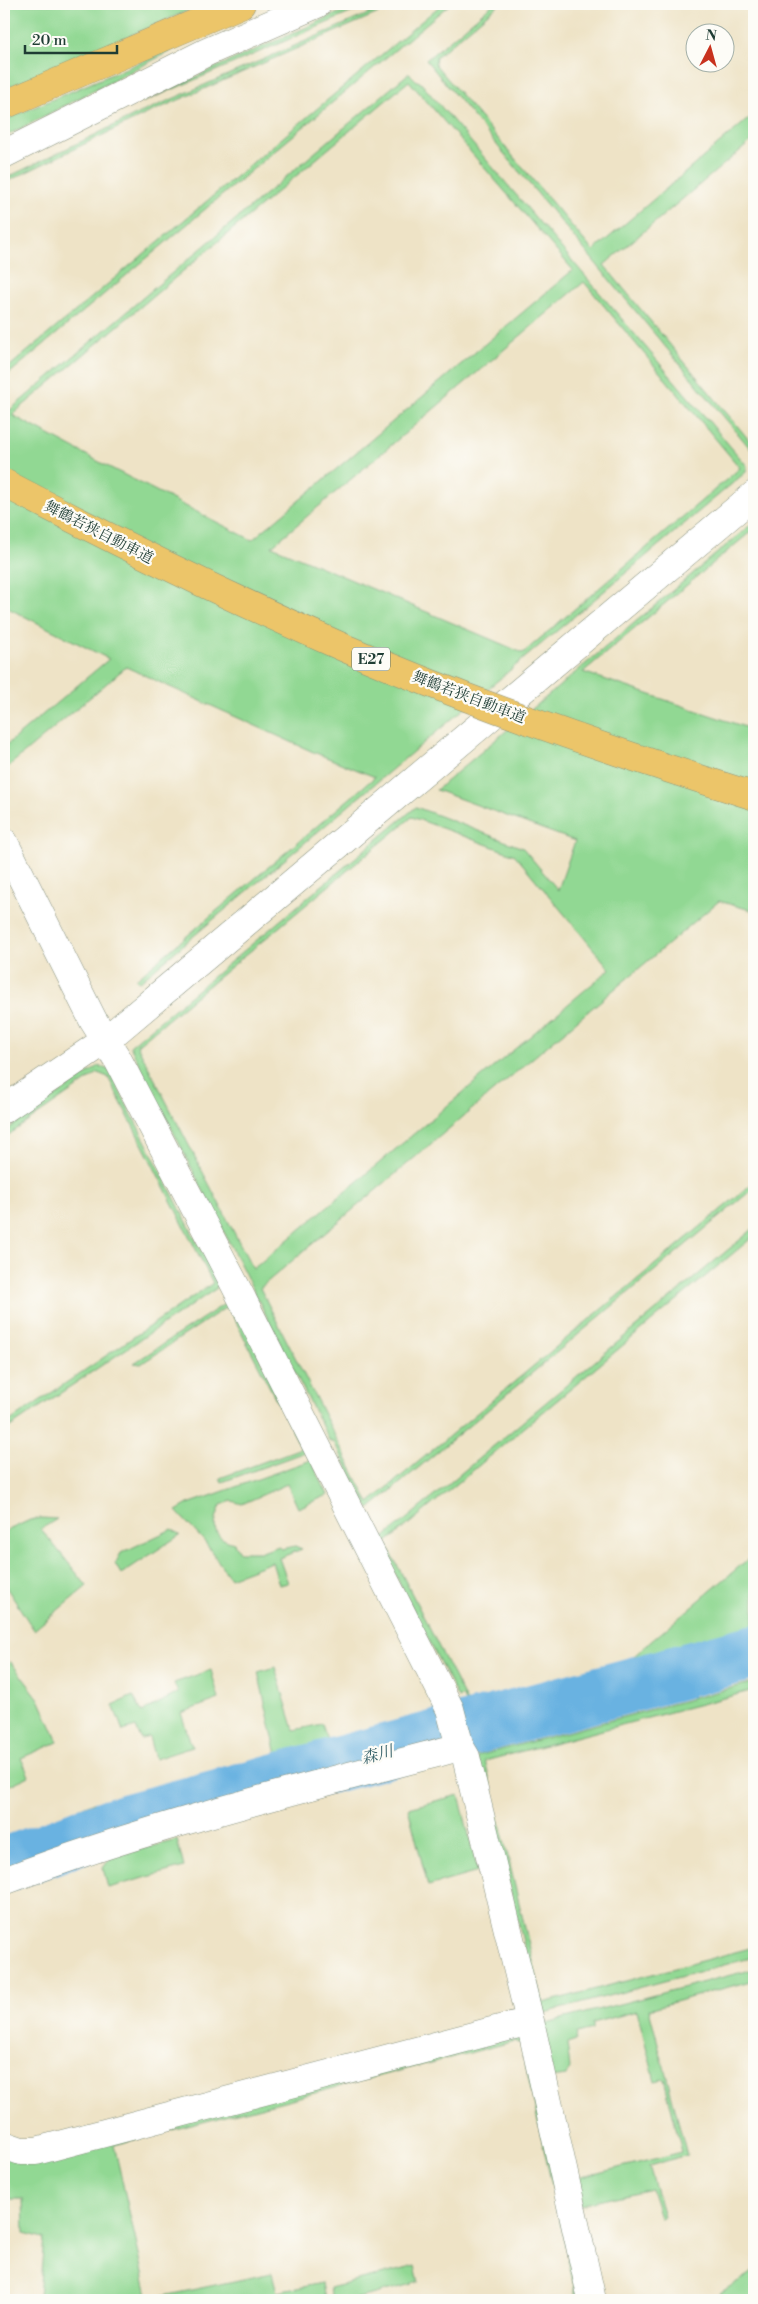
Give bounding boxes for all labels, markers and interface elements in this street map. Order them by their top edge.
scale bar [25,22,118,54]
north arrow [686,22,736,72]
text: N [705,27,718,46]
text: 20 m [32,31,67,50]
street label: 舞鶴若狭自動車道 [41,497,157,568]
road number: E27 [352,648,390,671]
street label: 舞鶴若狭自動車道 [409,667,528,728]
water label: 森川 [359,1741,397,1769]

